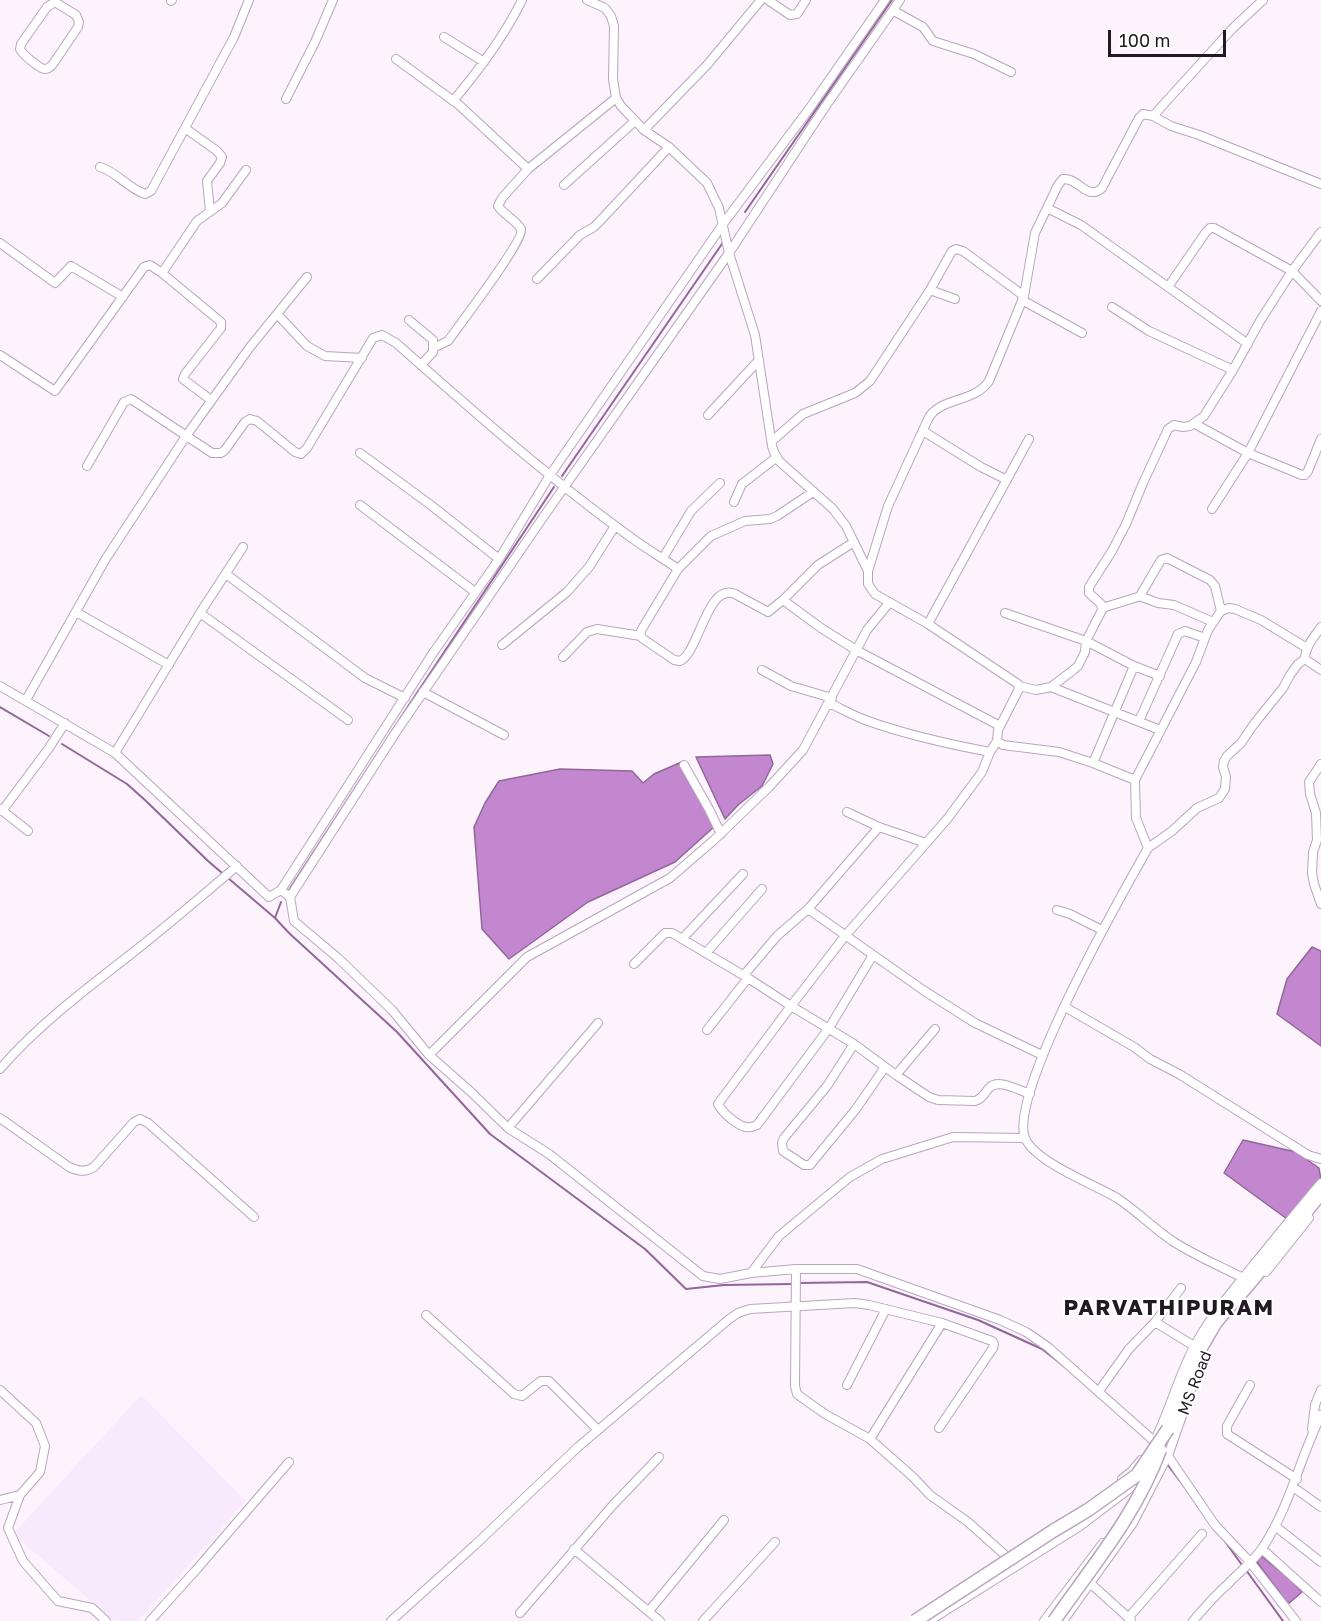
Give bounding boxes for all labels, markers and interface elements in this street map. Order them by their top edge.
scale bar [1111,18,1230,56]
text: 100 m [1119,29,1170,51]
district label: PARVATHIPURAM [1063,1295,1275,1321]
street label: MS Road [1174,1348,1216,1418]

